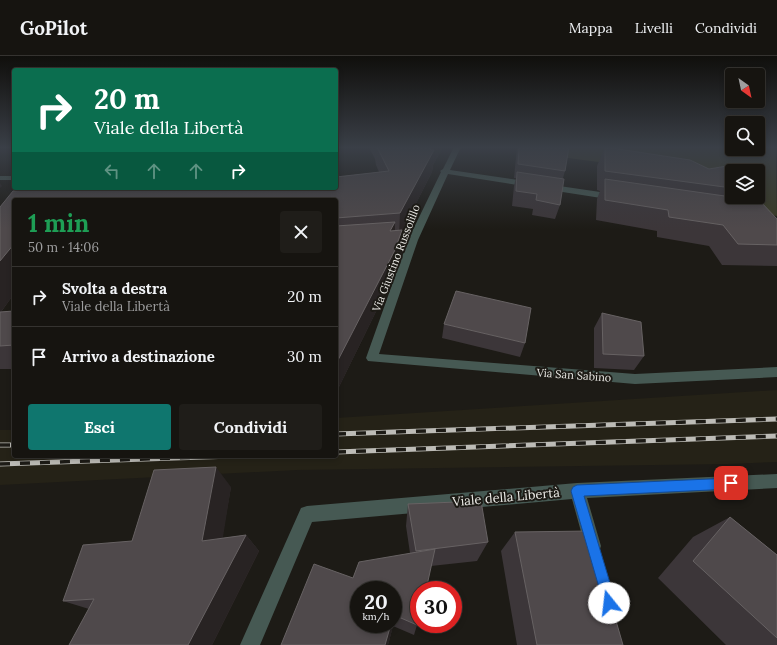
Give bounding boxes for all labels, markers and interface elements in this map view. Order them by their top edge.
text: GoPilot [20,16,88,40]
text: Mappa [569,19,613,37]
text: Livelli [635,19,673,37]
text: Condividi [695,19,757,37]
north arrow [725,68,765,108]
map controls [725,68,765,204]
text: 20 m [94,81,160,117]
icon: right [28,84,80,136]
text: Viale della Libertà [94,116,243,139]
button: search [725,116,765,156]
icon: left [101,160,123,182]
icon: ahead [143,160,165,182]
icon: ahead [185,160,207,182]
icon: right [227,160,249,182]
button: layers [725,164,765,204]
street label: Via Giustino Russolillo [369,202,423,315]
text: 1 min [28,208,89,239]
button: close [280,211,322,253]
text: 50 m · 14:06 [28,239,99,256]
text: Svolta a destra [62,279,167,298]
icon: right [28,286,50,308]
text: 20 m [287,287,322,306]
text: Viale della Libertà [62,298,170,315]
icon: arrive [28,346,50,368]
text: Arrivo a destinazione [62,347,215,366]
text: 30 m [287,347,322,366]
street label: Via San Sabino [535,365,612,385]
button: Esci [28,404,171,450]
button: Condividi [179,404,322,450]
pin [714,466,748,500]
icon: arrive [720,472,742,494]
street label: Viale della Libertà [451,484,561,510]
speed limit sign: 30 [410,581,462,633]
position arrow [588,582,630,624]
text: 20 [364,589,388,614]
text: km/h [362,610,390,623]

